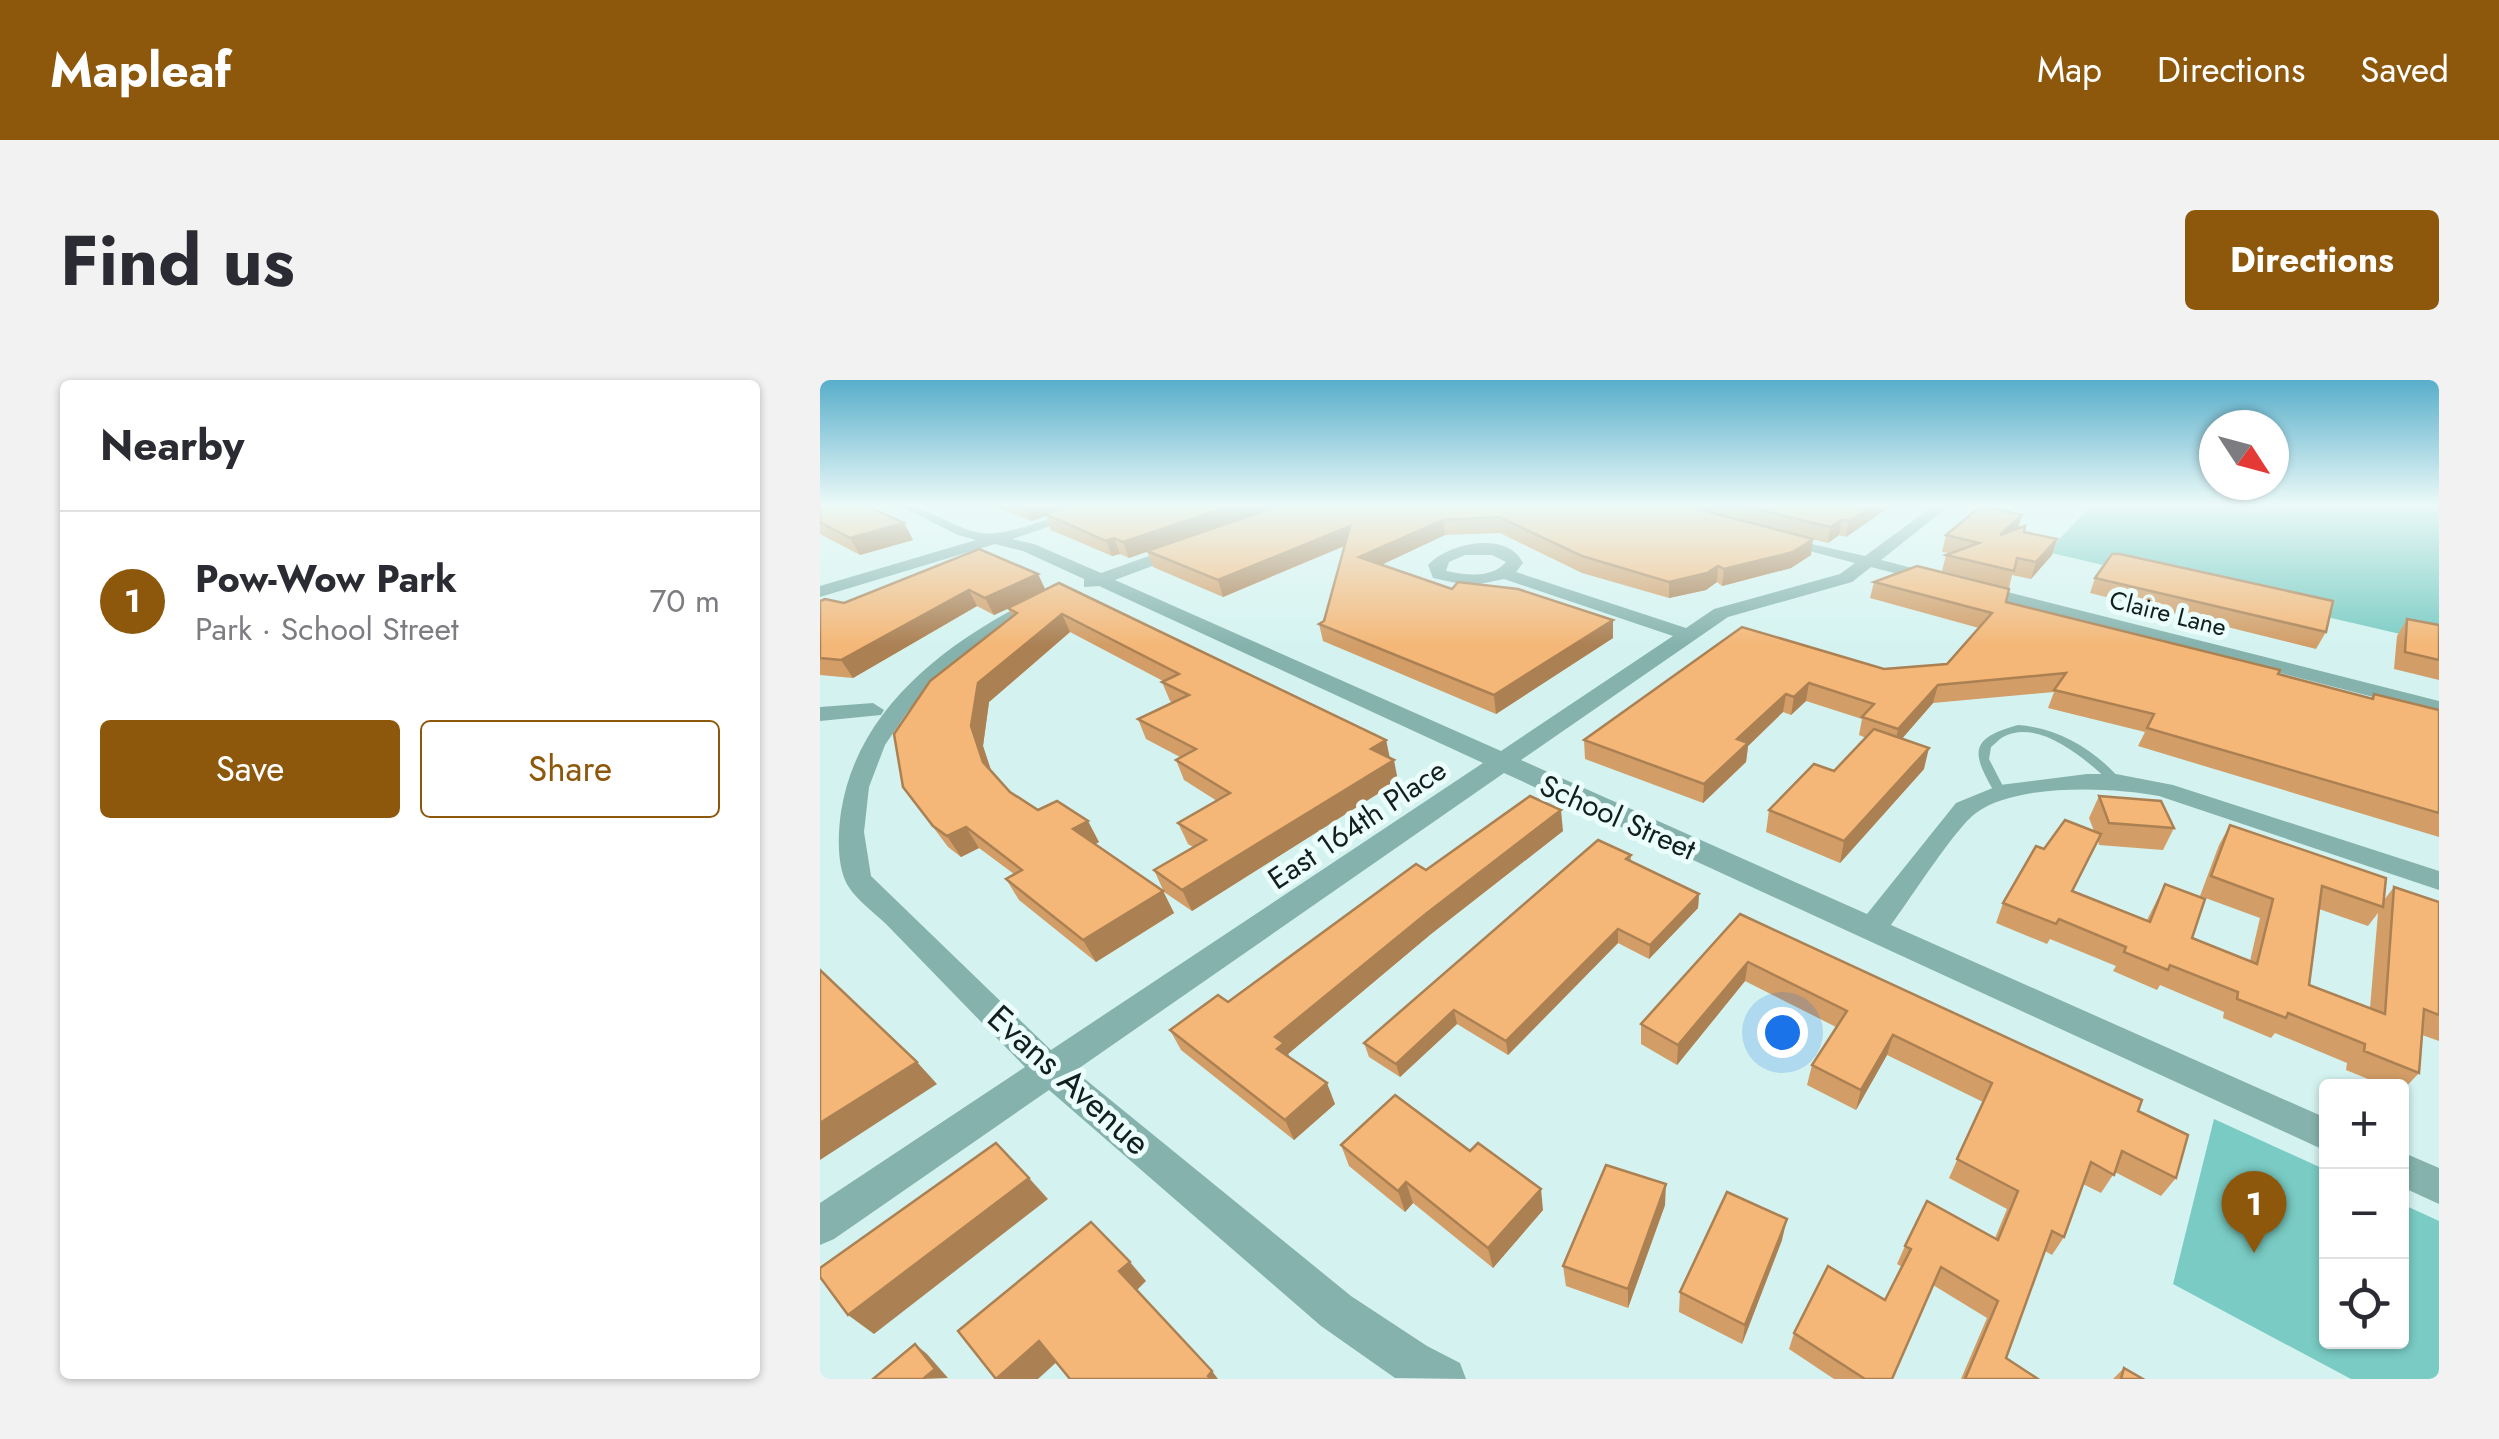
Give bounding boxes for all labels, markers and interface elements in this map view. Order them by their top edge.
text: Mapleaf [50,36,231,105]
text: Map [2037,45,2102,95]
text: Directions [2157,45,2305,95]
text: Saved [2360,45,2449,95]
text: Find us [60,210,295,311]
button: Directions [2185,210,2439,310]
north arrow [2199,410,2289,500]
text: Nearby [100,415,244,476]
text: Pow-Wow Park [195,551,457,606]
text: 1 [124,578,141,624]
text: 70 m [649,578,720,624]
street label: Claire Lane [2106,581,2230,645]
text: Park · School Street [195,606,459,652]
button: Save [100,720,400,818]
button: Share [420,720,720,818]
street label: East 164th Place [1259,748,1455,900]
street label: School Street [1533,763,1704,871]
street label: Evans Avenue [977,993,1161,1167]
your location [1757,1007,1808,1058]
map controls [2319,1079,2409,1349]
button: + [2319,1079,2409,1169]
button: − [2319,1169,2409,1259]
pin: 1 [2222,1170,2286,1253]
button: locate [2319,1259,2409,1349]

